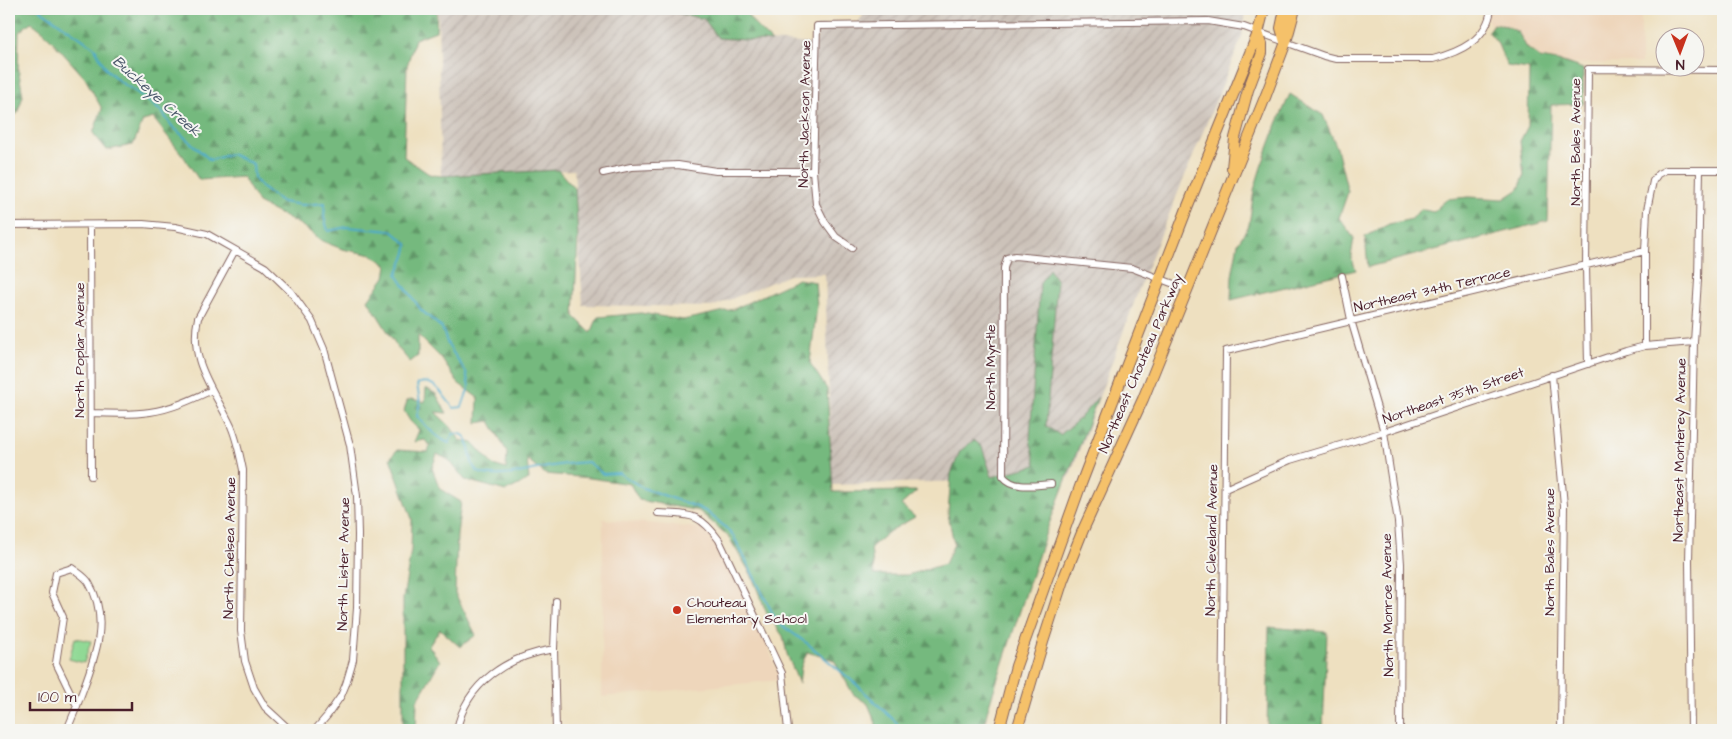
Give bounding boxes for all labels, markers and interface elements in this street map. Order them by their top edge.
north arrow [1654,28,1704,78]
street label: North Jackson Avenue [794,40,816,188]
water label: Buckeye Creek [107,51,206,143]
text: N [1675,54,1685,74]
street label: North Bales Avenue [1566,78,1586,206]
street label: Northeast 34th Terrace [1352,262,1513,318]
street label: Northeast Chouteau Parkway [1094,270,1188,456]
street label: North Poplar Avenue [70,282,90,418]
street label: North Myrtle [981,324,1001,410]
street label: Northeast Monterey Avenue [1668,358,1692,542]
street label: Northeast 35th Street [1380,362,1527,430]
street label: North Cleveland Avenue [1201,464,1223,616]
street label: North Chelsea Avenue [219,476,241,619]
street label: North Bales Avenue [1540,488,1560,616]
street label: North Lister Avenue [333,497,355,631]
street label: North Monroe Avenue [1377,533,1399,677]
place label: Chouteau Elementary School [687,593,807,629]
marker: Chouteau Elementary School [671,604,683,616]
scale bar [30,679,132,711]
text: 100 m [38,687,77,708]

